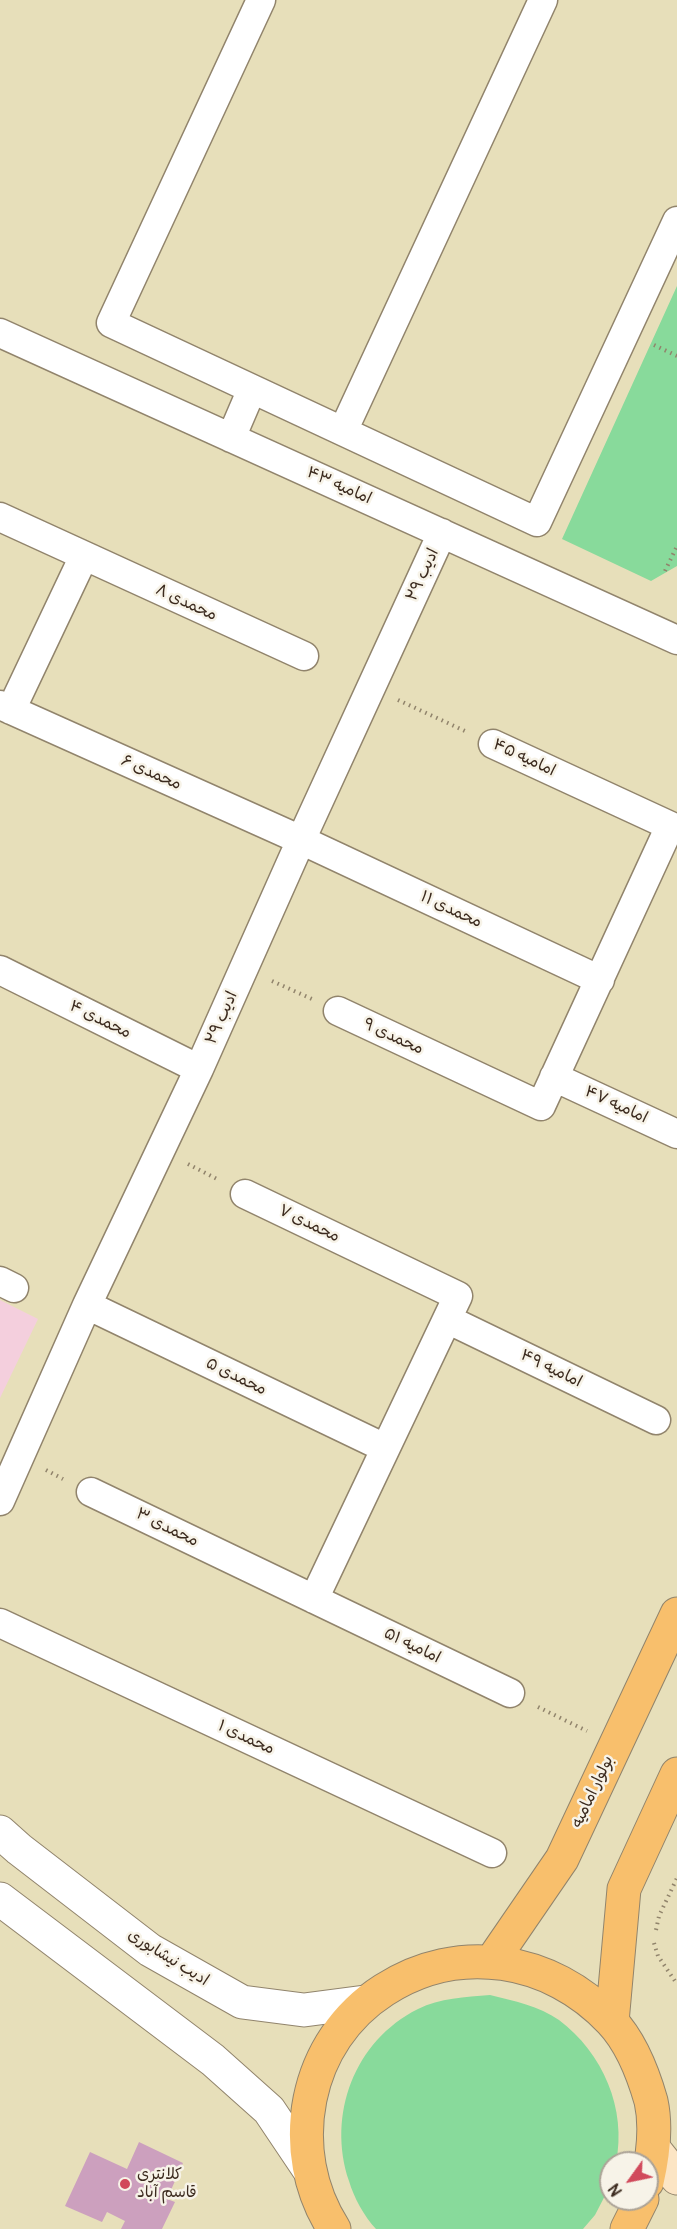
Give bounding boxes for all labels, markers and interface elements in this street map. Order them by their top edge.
street label: امامیه ۴۳ [304,463,374,509]
street label: ادیب ۲۹ [403,546,443,604]
street label: محمدی ۸ [152,580,220,626]
street label: امامیه ۴۵ [490,735,558,781]
street label: محمدی ۶ [118,751,184,795]
street label: محمدی ۱۱ [417,887,485,933]
street label: ادیب ۲۹ [202,989,242,1047]
street label: محمدی ۴ [66,997,134,1043]
street label: محمدی ۹ [360,1015,426,1059]
street label: امامیه ۴۷ [581,1082,651,1128]
street label: محمدی ۷ [275,1201,343,1247]
street label: امامیه ۴۹ [517,1346,585,1392]
street label: محمدی ۵ [202,1354,270,1400]
street label: محمدی ۳ [133,1505,201,1551]
street label: امامیه ۵۱ [380,1624,444,1668]
street label: محمدی ۱ [215,1717,277,1759]
street label: بولوار امامیه [568,1753,618,1831]
street label: ادیب نیشابوری [124,1926,212,1990]
north arrow [599,2151,659,2211]
place label: کلانتری قاسم آباد [137,2165,197,2203]
marker: کلانتری قاسم آباد [118,2177,132,2191]
text: N [604,2180,627,2200]

